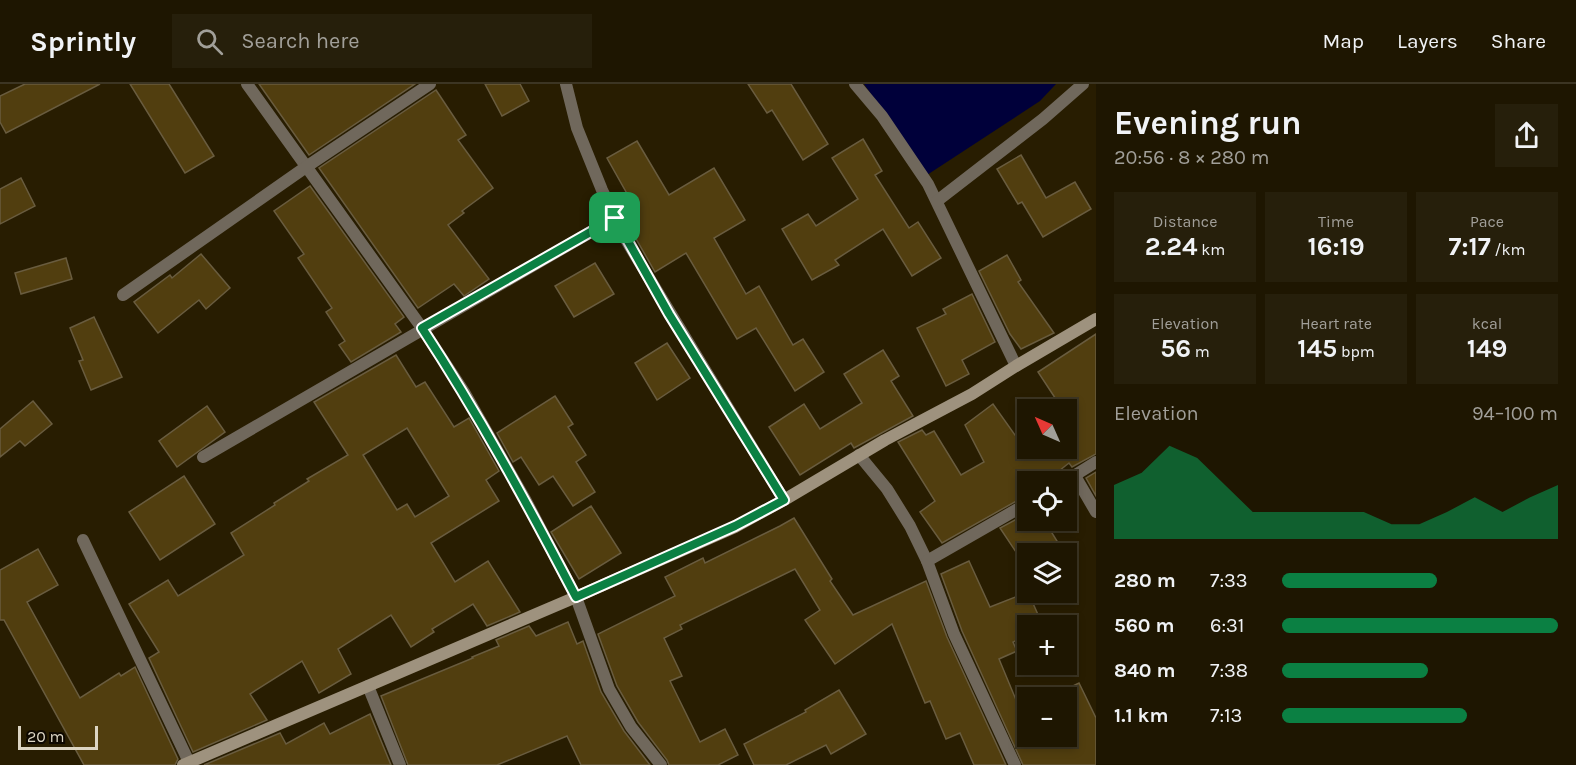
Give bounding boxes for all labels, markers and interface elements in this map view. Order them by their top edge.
search box [172,14,592,68]
text: Sprintly [30,25,136,58]
icon: search [193,25,226,58]
text: Search here [241,28,360,54]
text: Map [1322,29,1364,53]
text: Layers [1397,29,1458,53]
text: Share [1491,29,1546,53]
text: Evening run [1114,104,1302,142]
button: share [1495,104,1558,167]
text: 20:56 · 8 × 280 m [1114,146,1269,169]
pin [589,192,640,243]
icon: arrive [598,201,631,234]
text: Distance [1153,212,1217,231]
text: Time [1318,212,1354,231]
text: Pace [1470,212,1504,231]
text: 2.24 [1145,231,1197,262]
text: 16:19 [1307,231,1365,262]
text: 7:17 [1449,231,1491,262]
text: km [1197,240,1225,259]
text: /km [1491,240,1525,259]
text: Elevation [1151,314,1219,333]
text: Heart rate [1300,314,1372,333]
text: kcal [1472,314,1502,333]
text: 56 [1160,333,1191,364]
text: 145 [1297,333,1337,364]
text: 149 [1467,333,1507,364]
text: m [1191,342,1210,361]
text: bpm [1337,342,1375,361]
north arrow [1017,399,1077,459]
map controls [1017,399,1077,747]
text: Elevation [1114,402,1199,425]
text: 94–100 m [1472,402,1558,425]
button: locate [1017,471,1077,531]
button: layers [1017,543,1077,603]
text: 280 m [1114,569,1176,592]
text: 7:33 [1210,569,1248,592]
text: 560 m [1114,614,1174,637]
text: 6:31 [1210,614,1244,637]
button: + [1017,615,1077,675]
text: 840 m [1114,659,1176,682]
text: 7:38 [1210,659,1248,682]
button: − [1017,687,1077,747]
text: 1.1 km [1114,704,1168,727]
text: 7:13 [1210,704,1242,727]
scale bar [18,723,98,750]
text: 20 m [27,727,65,746]

